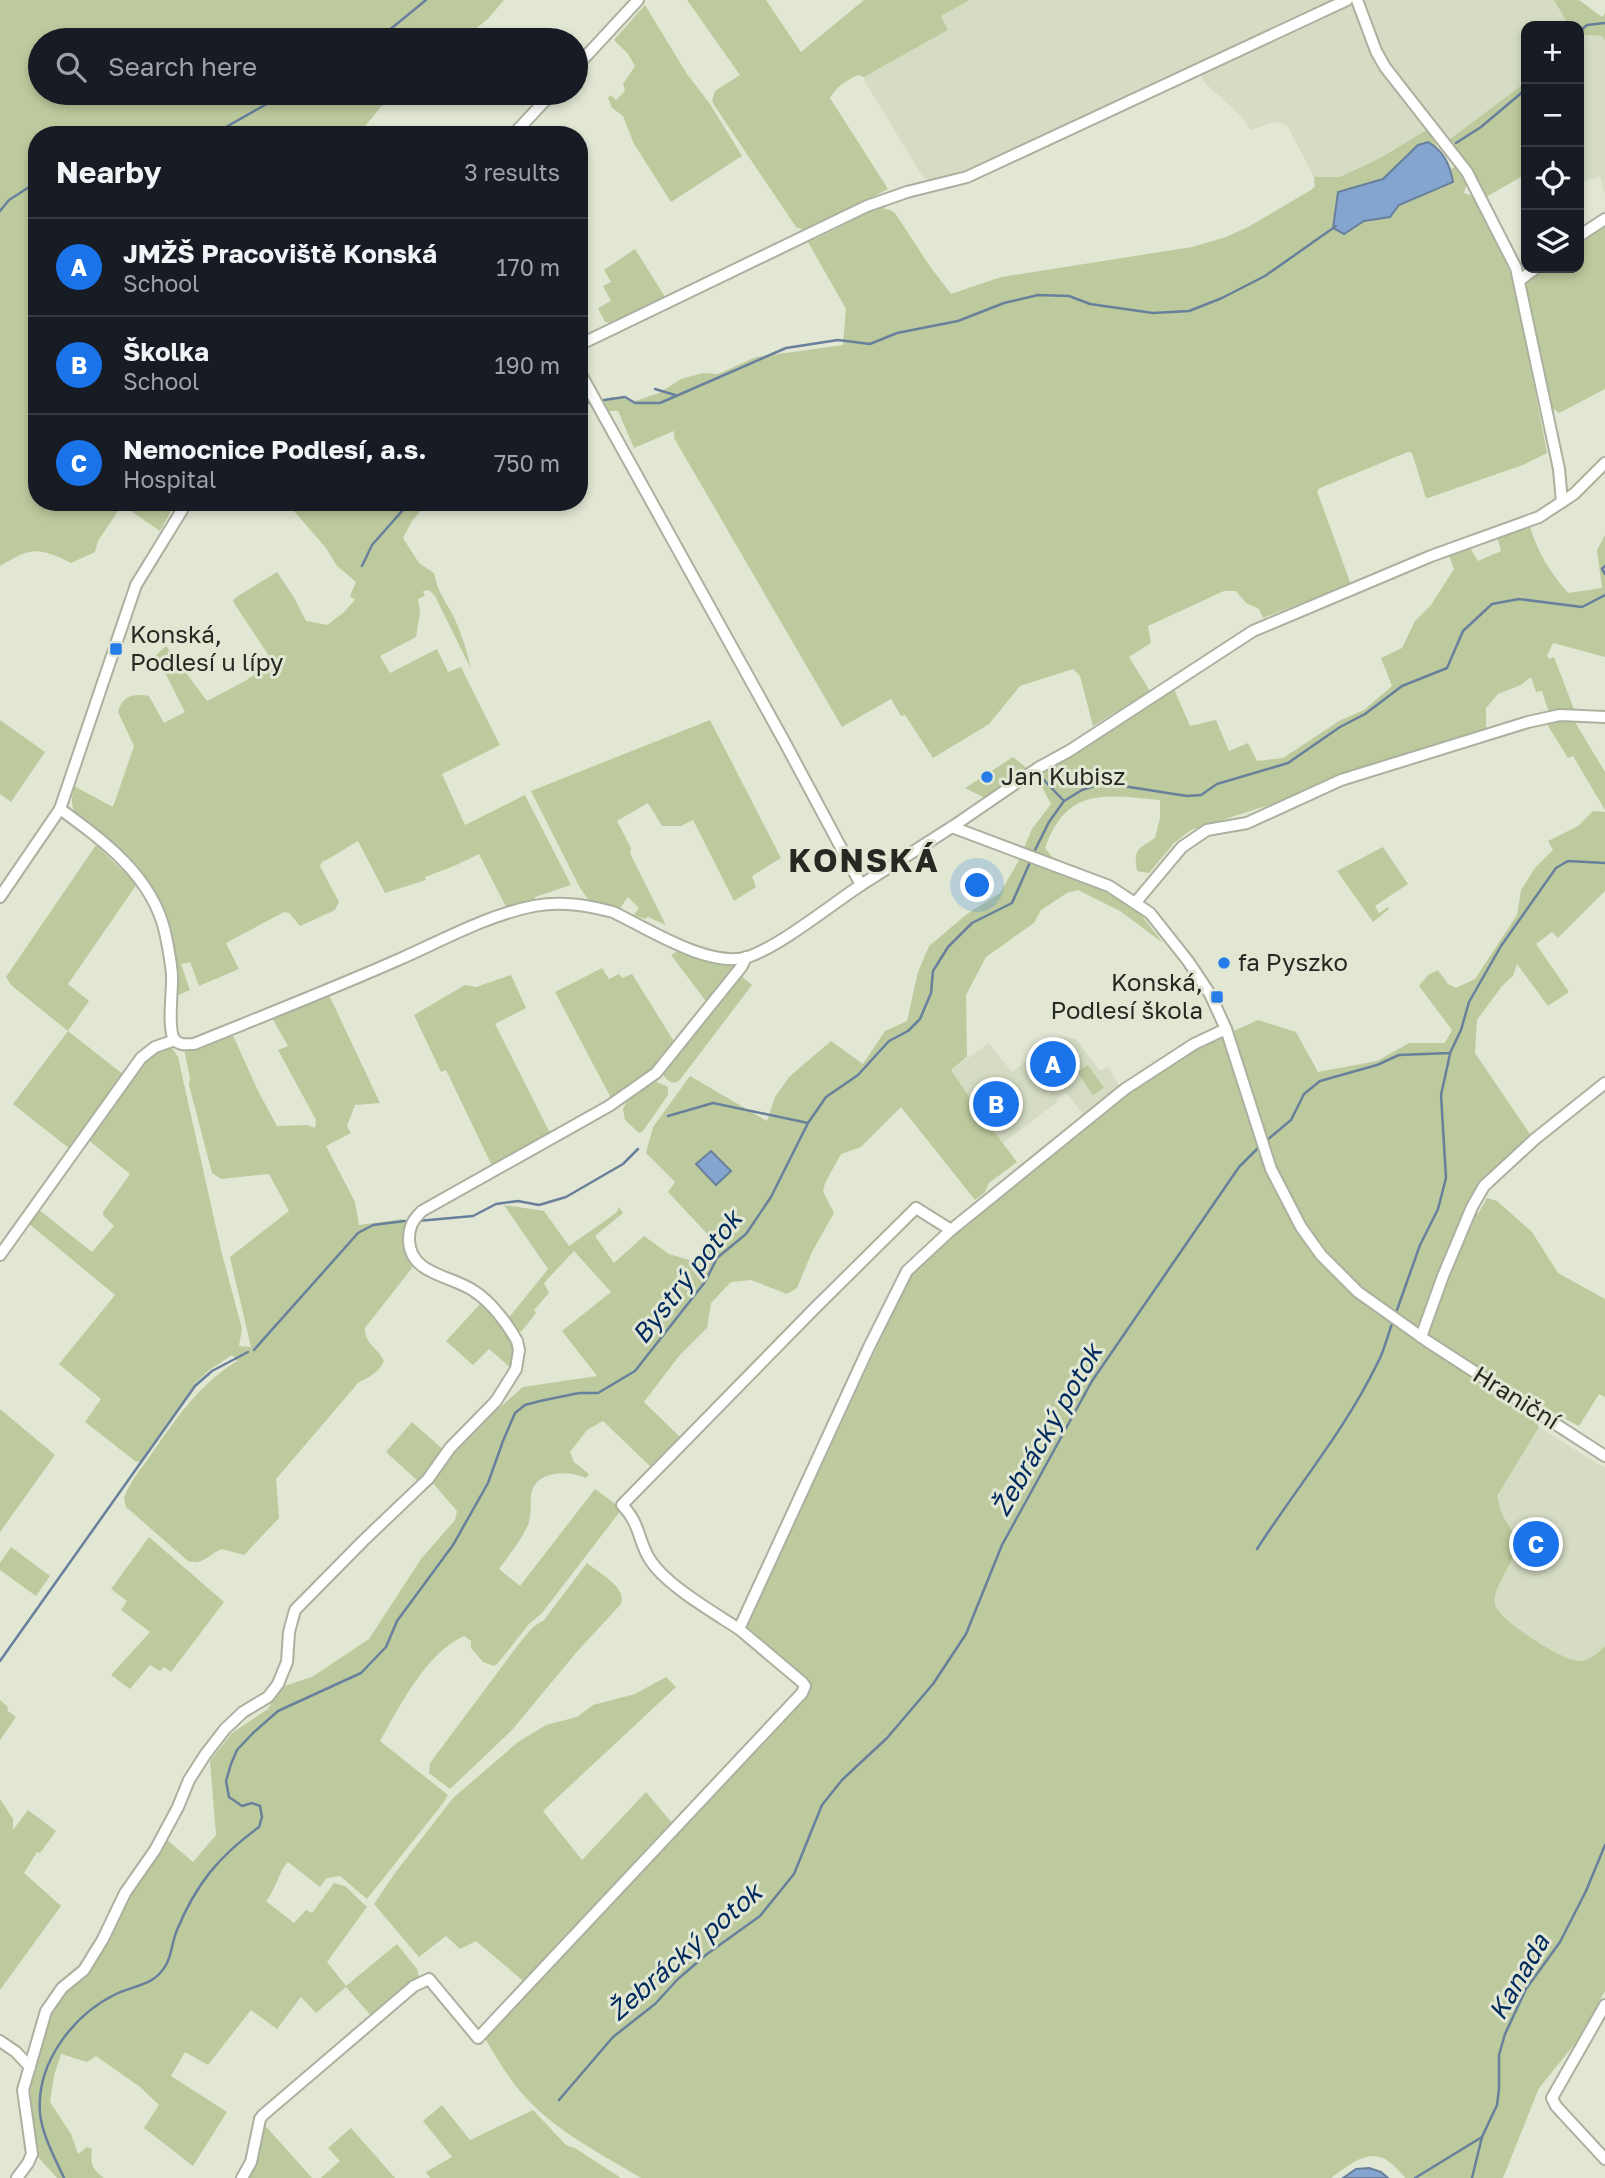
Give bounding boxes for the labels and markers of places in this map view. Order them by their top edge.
place label: Konská, Podlesí u lípy [130,619,284,676]
marker: Konská, Podlesí u lípy [108,641,124,657]
place label: Jan Kubisz [1001,761,1125,790]
marker: Jan Kubisz [979,769,995,785]
place label: fa Pyszko [1238,947,1348,976]
marker: fa Pyszko [1216,955,1232,971]
place label: Konská, Podlesí škola [1050,967,1203,1024]
marker: Konská, Podlesí škola [1209,989,1225,1005]
pin: A [1030,1038,1076,1090]
pin: B [973,1078,1019,1130]
pin: C [1513,1518,1559,1570]

